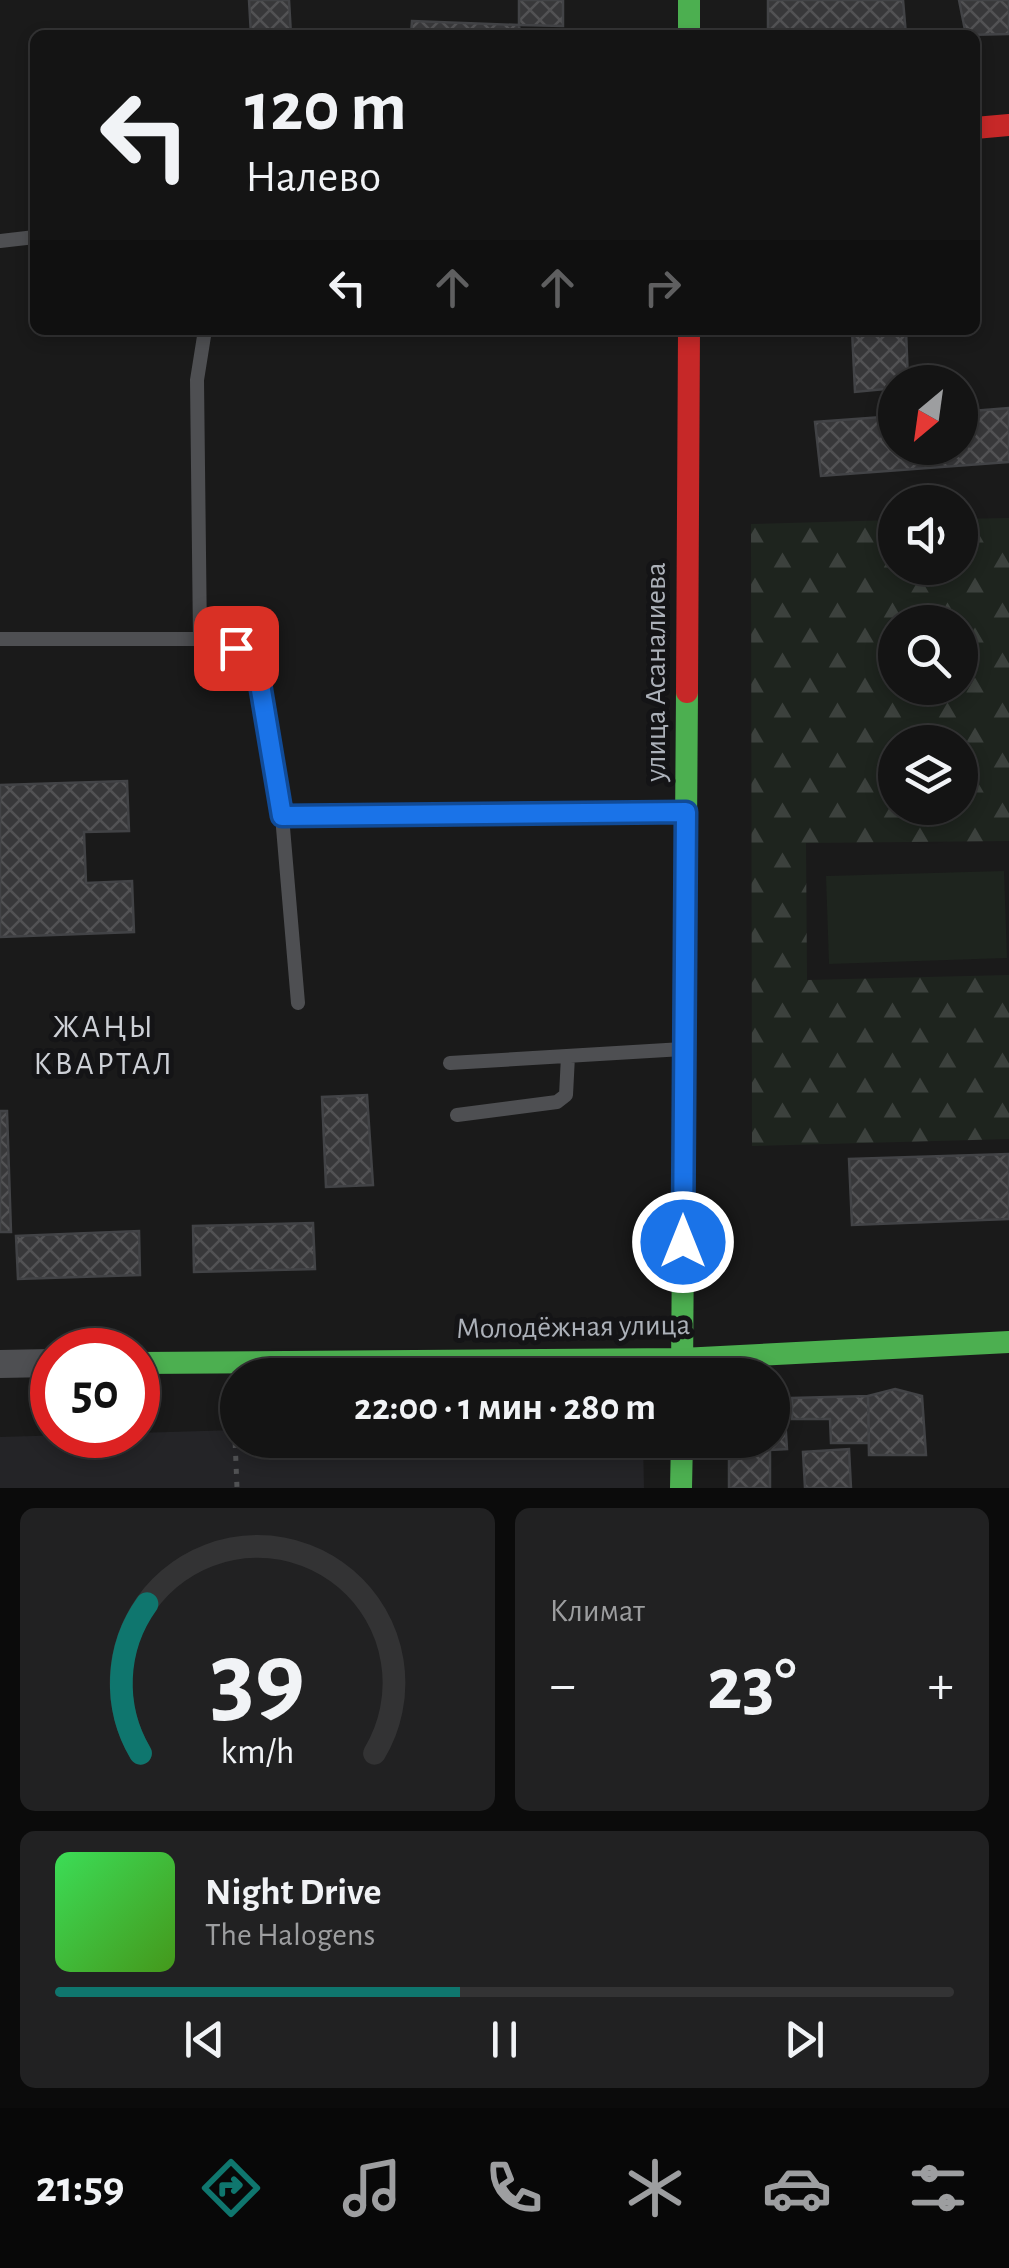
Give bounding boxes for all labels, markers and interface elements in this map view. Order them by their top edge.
icon: left [80,70,210,200]
text: 120 m [245,73,407,143]
text: Налево [245,155,381,200]
icon: left [320,260,375,315]
icon: ahead [425,260,480,315]
icon: ahead [530,260,585,315]
icon: right [635,260,690,315]
north arrow [878,365,978,465]
map controls [878,365,978,825]
button: sound [878,485,978,585]
street label: улица Асаналиева [641,562,671,783]
button: search [878,605,978,705]
pin [194,606,279,691]
icon: arrive [209,621,264,676]
button: layers [878,725,978,825]
district label: ЖАҢЫ КВАРТАЛ [33,1011,175,1080]
position arrow [631,1190,735,1294]
street label: Молодёжная улица [455,1310,691,1344]
speed limit sign: 50 [30,1328,160,1458]
text: 22:00 · 1 мин · 280 m [354,1389,656,1427]
text: Климат [550,1595,645,1627]
text: 39 [210,1628,305,1732]
text: 23° [707,1648,797,1723]
text: − [550,1658,576,1713]
text: + [928,1658,954,1713]
text: km/h [220,1734,294,1770]
text: Night Drive [205,1874,381,1912]
text: The Halogens [205,1919,375,1951]
icon: previous [177,2012,232,2067]
icon: pause [477,2012,532,2067]
icon: next [777,2012,832,2067]
icon: directions [196,2153,266,2223]
icon: music [337,2153,407,2223]
icon: phone [479,2153,549,2223]
icon: climate [620,2153,690,2223]
icon: car [762,2153,832,2223]
icon: filters [903,2153,973,2223]
text: 21:59 [36,2165,125,2210]

